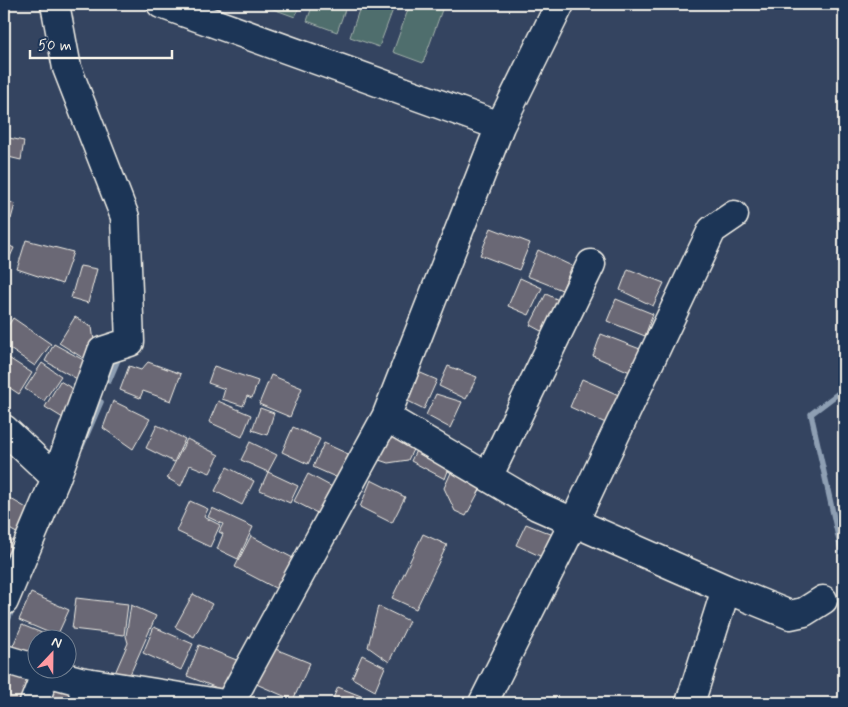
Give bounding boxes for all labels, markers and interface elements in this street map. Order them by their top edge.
scale bar [30,28,172,60]
text: 50 m [38,36,72,56]
north arrow [28,630,78,680]
text: N [49,633,64,653]

